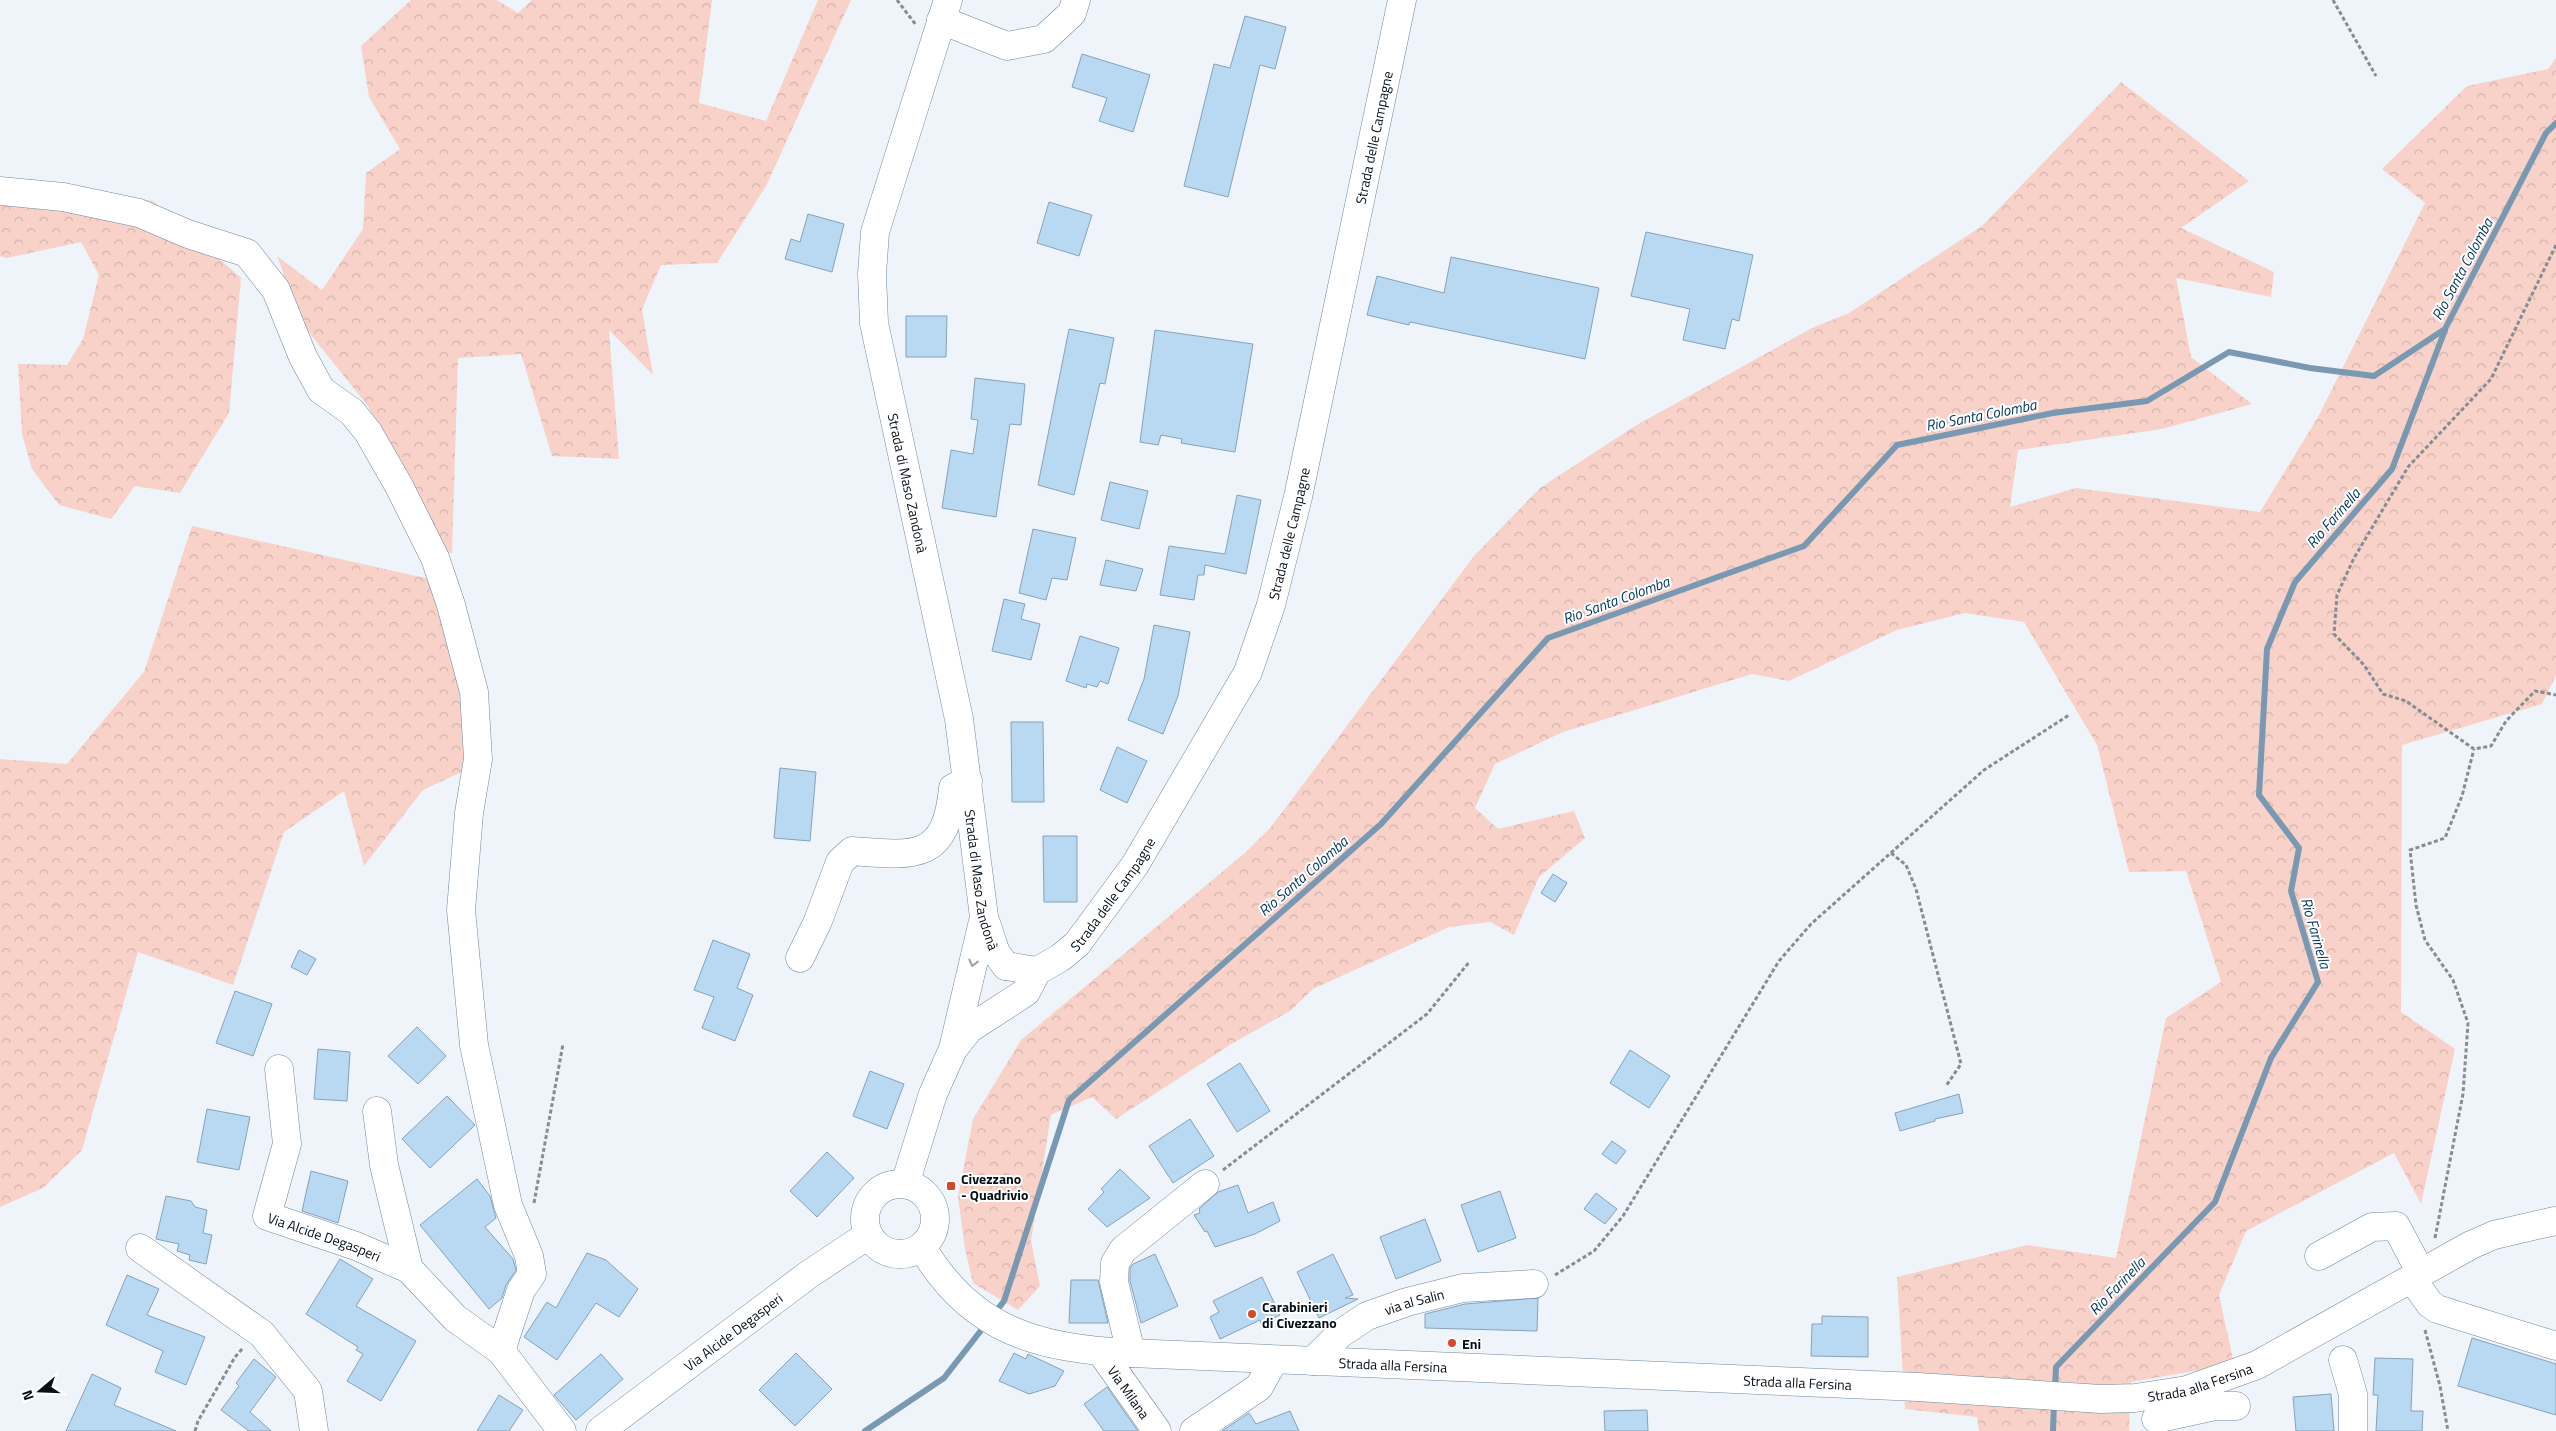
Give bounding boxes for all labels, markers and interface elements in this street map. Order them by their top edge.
street label: Strada delle Campagne [1349,69,1397,206]
water label: Rio Santa Colomba [2425,213,2499,324]
water label: Rio Santa Colomba [1924,393,2040,437]
street label: Strada di Maso Zandonà [883,411,934,555]
street label: Strada delle Campagne [1262,465,1314,602]
water label: Rio Farinella [2300,482,2367,553]
water label: Rio Santa Colomba [1559,569,1674,630]
street label: Strada di Maso Zandonà [960,808,1005,953]
water label: Rio Santa Colomba [1253,830,1354,922]
street label: Strada delle Campagne [1065,833,1160,956]
water label: Rio Farinella [2295,895,2338,973]
one-way arrow [968,959,978,967]
place label: Civezzano - Quadrivio [961,1168,1028,1205]
marker: Civezzano - Quadrivio [945,1180,957,1192]
street label: Via Alcide Degasperi [265,1206,384,1266]
water label: Rio Farinella [2083,1251,2152,1320]
street label: via al Salin [1381,1283,1446,1320]
street label: Via Alcide Degasperi [679,1287,787,1375]
place label: Carabinieri di Civezzano [1262,1296,1337,1333]
marker: Carabinieri di Civezzano [1246,1308,1258,1320]
place label: Eni [1462,1333,1481,1354]
marker: Eni [1446,1337,1458,1349]
street label: Strada alla Fersina [1338,1351,1448,1377]
street label: Strada alla Fersina [2146,1357,2255,1406]
street label: Via Milana [1103,1361,1156,1423]
north arrow [15,1366,65,1416]
street label: Strada alla Fersina [1743,1369,1852,1395]
text: N [16,1387,39,1403]

